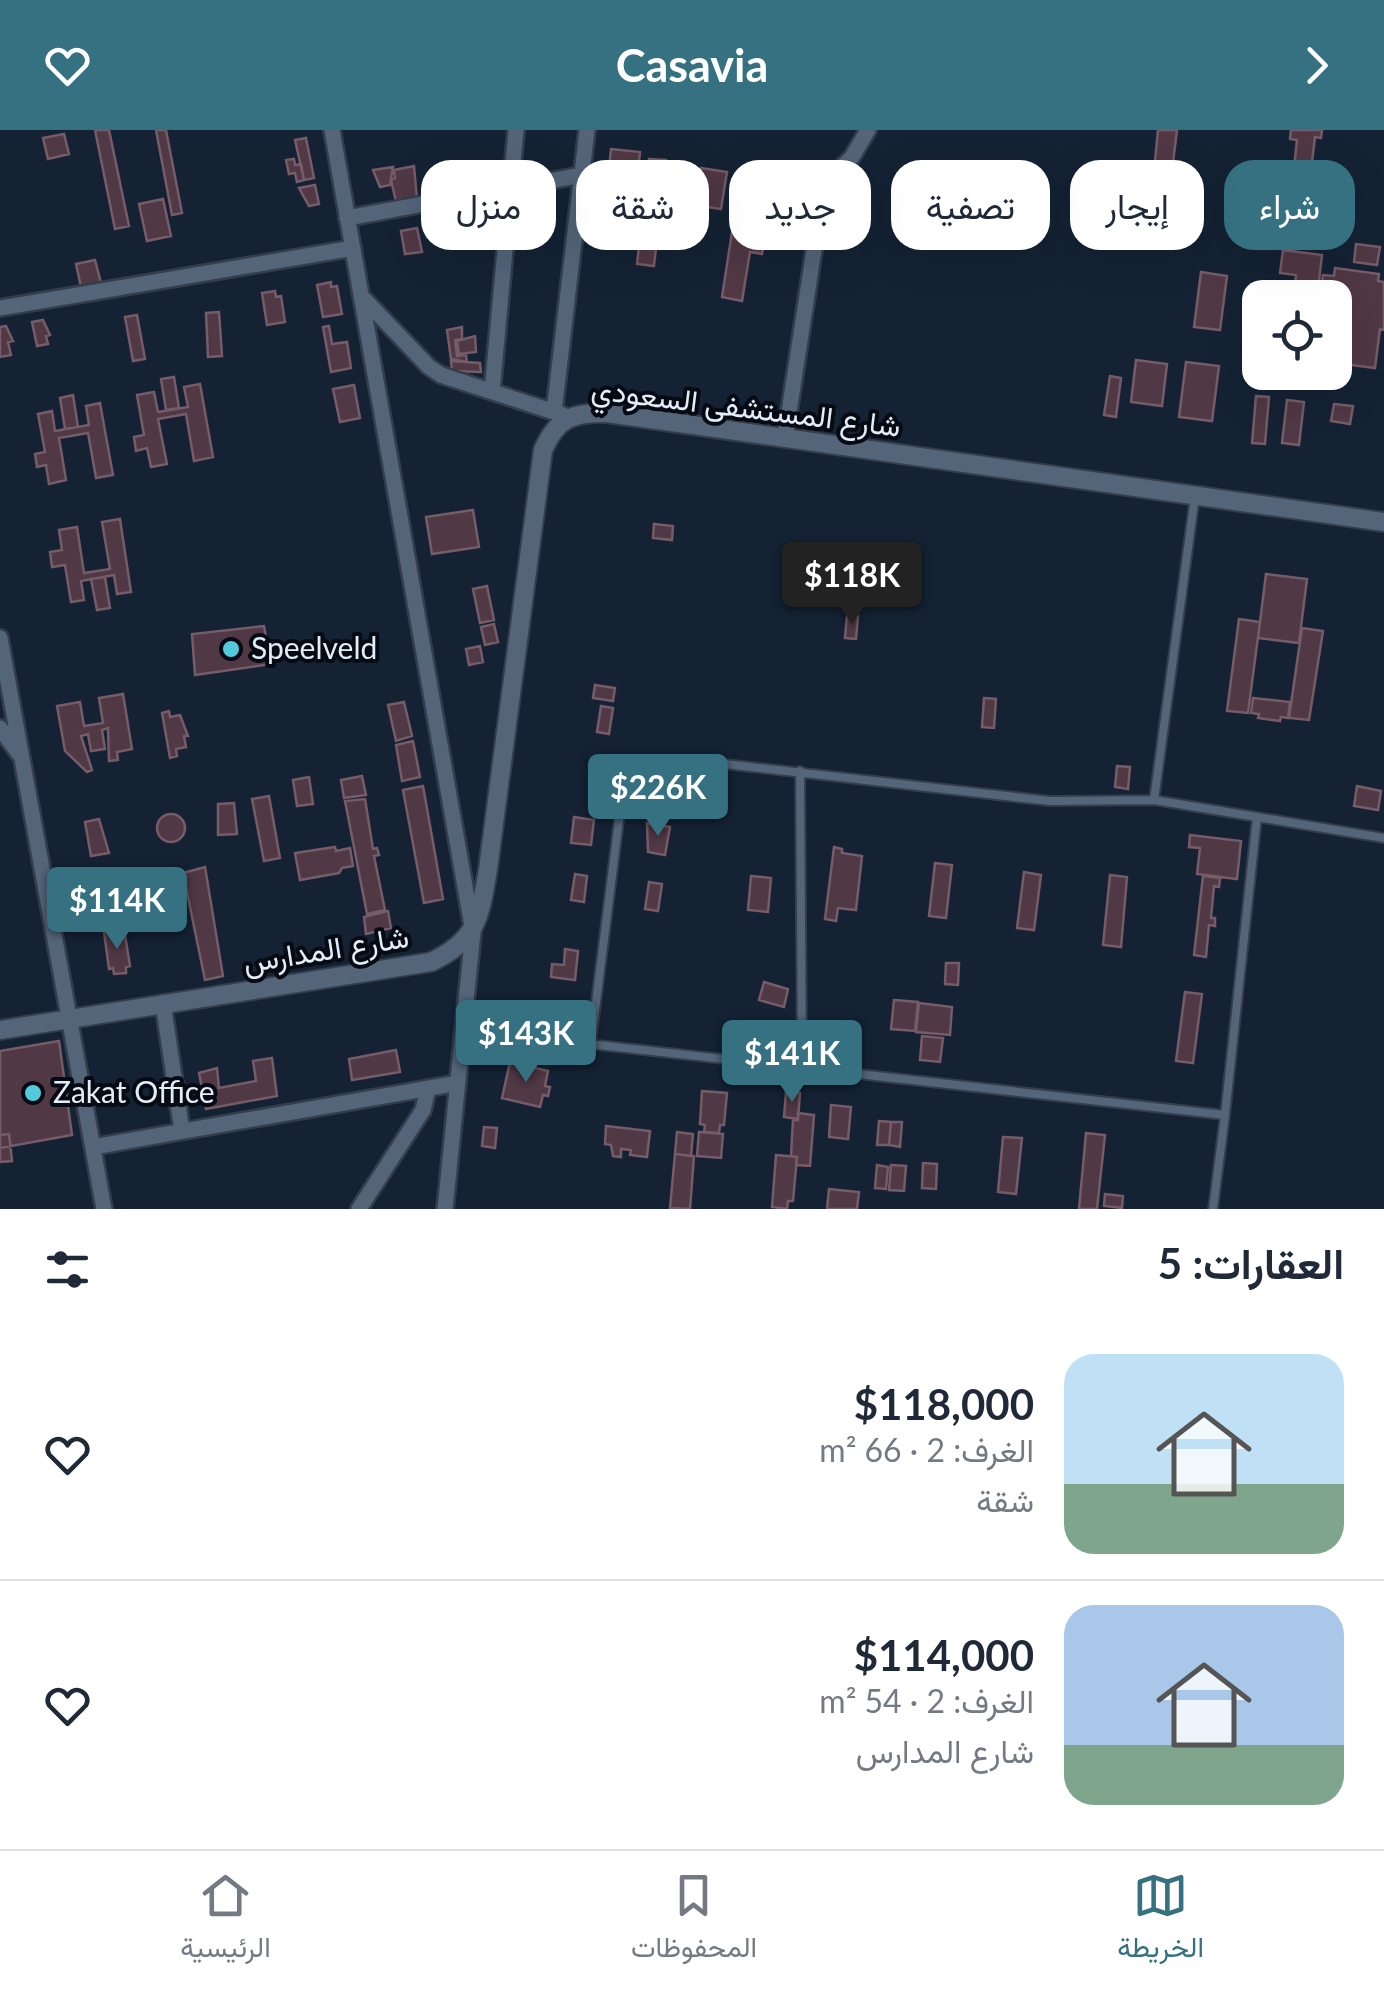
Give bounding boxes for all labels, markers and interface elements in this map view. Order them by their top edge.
icon: heart [40,38,95,93]
text: Casavia [616,38,768,92]
icon: forward [1289,38,1344,93]
chip: منزل [421,160,556,250]
chip: شقة [576,160,709,250]
chip: جديد [729,160,871,250]
chip: تصفية [891,160,1050,250]
chip: إيجار [1070,160,1204,250]
chip: شراء [1224,160,1355,250]
map controls [1242,280,1352,390]
button: locate [1242,280,1352,390]
street label: شارع المستشفى السعودي [589,369,903,451]
pin: $118K [782,542,922,627]
text: $118K [804,555,900,594]
place label: Speelveld [251,629,377,665]
marker: Speelveld [220,638,242,660]
pin: $226K [588,754,728,839]
text: $226K [610,767,706,806]
pin: $114K [47,867,187,952]
text: $114K [69,880,165,919]
street label: شارع المدارس [240,917,412,983]
pin: $143K [456,1000,596,1085]
text: $143K [478,1013,574,1052]
pin: $141K [722,1020,862,1105]
text: $141K [744,1033,840,1072]
place label: Zakat Office [53,1073,215,1109]
marker: Zakat Office [22,1082,44,1104]
text: العقارات: 5 [1158,1238,1344,1288]
icon: filters [40,1242,95,1297]
text: $118,000 [854,1379,1034,1429]
icon: home [1144,1394,1264,1514]
icon: heart [40,1427,95,1482]
text: الغرف: 2 · 66 m² [819,1430,1034,1469]
text: شقة [976,1480,1034,1519]
text: $114,000 [854,1630,1034,1680]
icon: home [1144,1645,1264,1765]
icon: heart [40,1678,95,1733]
text: الغرف: 2 · 54 m² [819,1681,1034,1720]
text: شارع المدارس [856,1731,1034,1770]
tab: الرئيسية [180,1868,271,1972]
tab: المحفوظات [631,1868,757,1972]
tab: الخريطة [1117,1868,1204,1972]

